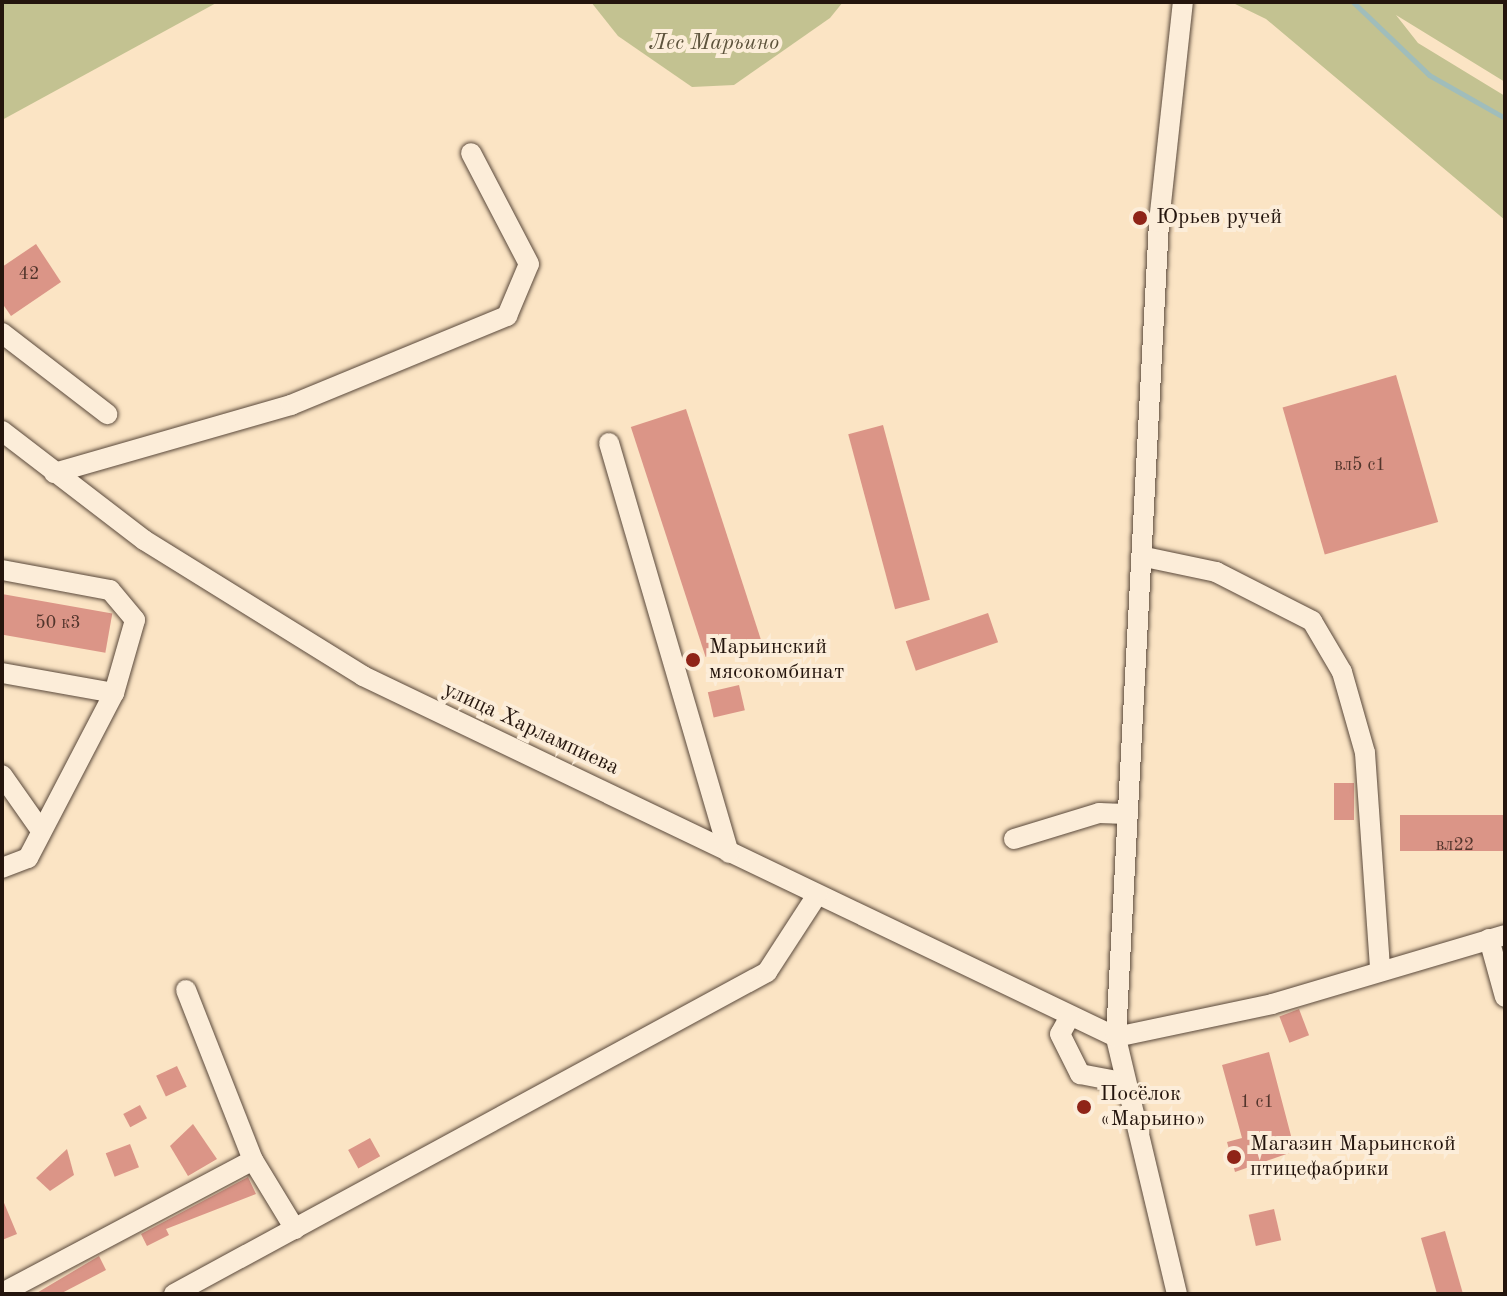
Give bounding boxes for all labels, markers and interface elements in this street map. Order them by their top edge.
park label: Лес Марьино [649,31,779,57]
place label: Юрьев ручей [1156,205,1282,231]
marker: Юрьев ручей [1131,209,1149,227]
house number: 42 [19,263,39,285]
house number: вл5 с1 [1334,454,1386,476]
house number: 50 к3 [35,612,81,634]
place label: Марьинский мясокомбинат [709,634,844,686]
marker: Марьинский мясокомбинат [684,651,702,669]
street label: улица Харлампиева [439,677,623,781]
house number: вл22 [1436,834,1474,856]
place label: Посёлок «Марьино» [1100,1081,1206,1132]
house number: 1 с1 [1240,1091,1274,1113]
marker: Посёлок «Марьино» [1075,1098,1093,1116]
place label: Магазин Марьинской птицефабрики [1250,1131,1456,1182]
marker: Магазин Марьинской птицефабрики [1225,1148,1243,1166]

